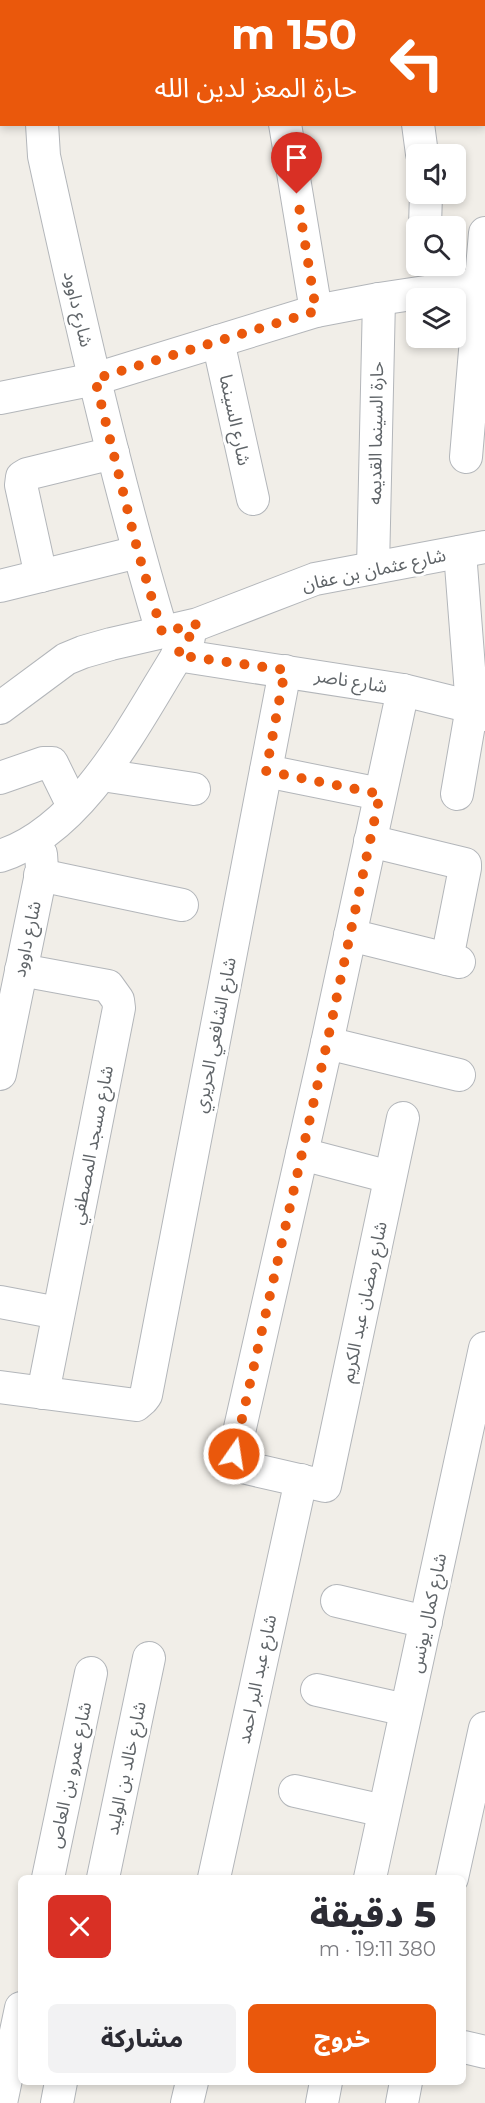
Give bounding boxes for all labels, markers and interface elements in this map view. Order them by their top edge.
text: 150 m [231,8,357,60]
icon: left [378,24,456,102]
text: حارة المعز لدين الله [155,71,357,104]
pin [271,132,322,194]
icon: arrive [280,141,313,174]
map controls [406,144,466,348]
button: sound [406,144,466,204]
button: search [406,216,466,276]
street label: شارع داوود [56,269,97,350]
button: layers [406,288,466,348]
street label: حارة السينما القديمه [364,361,388,505]
street label: شارع السينما [212,372,255,468]
street label: شارع عثمان بن عفان [300,544,449,599]
street label: شارع ناصر [312,664,389,701]
street label: شارع داوود [8,899,49,980]
street label: شارع الشافعي الحريري [189,955,244,1115]
street label: شارع مسجد المصطفي [66,1064,121,1227]
street label: شارع رمضان عبد الكريم [336,1219,395,1385]
position arrow [202,1422,266,1486]
street label: شارع كمال يونس [405,1551,454,1675]
street label: شارع عبد البر احمد [233,1613,284,1746]
street label: شارع خالد بن الوليد [101,1699,154,1837]
street label: شارع عمرو بن العاص [44,1700,99,1851]
text: 5 دقيقة [310,1892,436,1936]
button: close [48,1895,111,1958]
text: 380 m · 19:11 [319,1937,436,1961]
button: مشاركة [48,2004,236,2073]
button: خروج [248,2004,436,2073]

